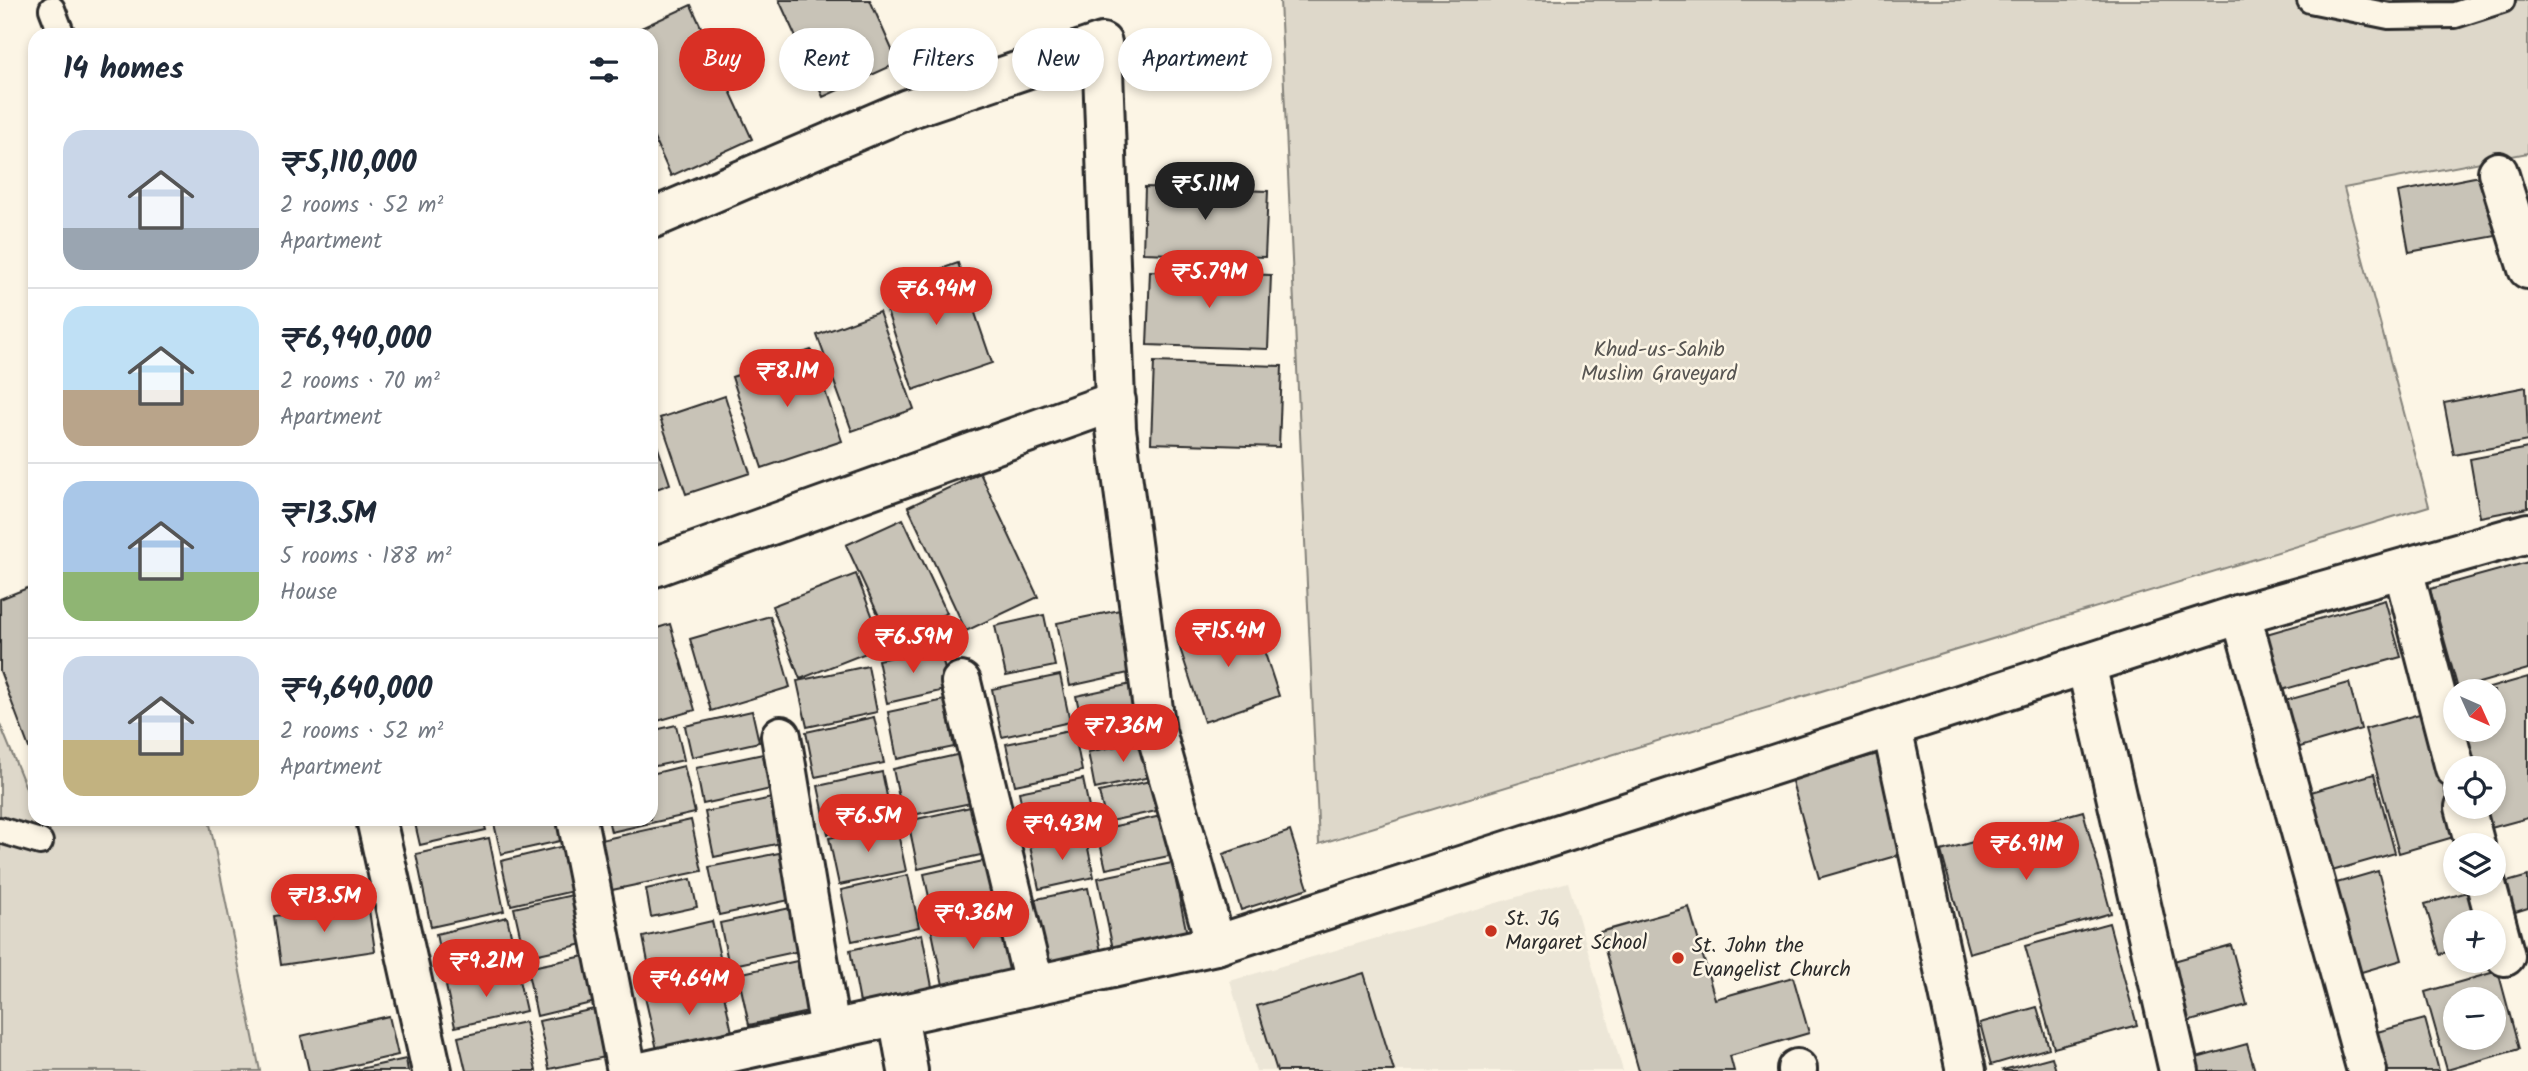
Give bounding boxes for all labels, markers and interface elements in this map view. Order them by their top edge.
chip: Buy [679,28,765,91]
chip: Rent [779,28,874,91]
chip: Filters [888,28,998,91]
chip: New [1012,28,1104,91]
chip: Apartment [1118,28,1272,91]
text: 14 homes [63,46,184,94]
icon: filters [585,51,623,89]
text: ₹5,110,000 [280,140,417,188]
icon: home [119,158,203,242]
pin: ₹5.11M [1148,162,1262,222]
text: ₹5.11M [1171,167,1239,203]
text: 2 rooms · 52 m² [280,188,443,224]
text: Apartment [280,224,382,260]
pin: ₹5.79M [1152,250,1266,310]
text: ₹5.79M [1171,255,1247,291]
pin: ₹6.94M [879,268,993,327]
text: ₹6.94M [896,272,976,308]
text: ₹6,940,000 [280,316,431,364]
icon: home [119,334,203,418]
park label: Khud-us-Sahib Muslim Graveyard [1581,334,1738,391]
pin: ₹8.1M [738,350,836,409]
text: ₹8.1M [755,354,819,390]
text: 2 rooms · 70 m² [280,364,440,400]
text: Apartment [280,400,382,436]
text: ₹13.5M [280,491,377,539]
icon: home [119,509,203,593]
text: 5 rooms · 188 m² [280,539,452,575]
text: House [280,575,337,611]
pin: ₹15.4M [1171,610,1285,669]
text: ₹15.4M [1191,614,1265,650]
pin: ₹6.59M [856,616,970,675]
text: ₹6.59M [874,620,952,656]
text: ₹4,640,000 [280,666,432,714]
north arrow [2443,679,2506,742]
map controls [2443,679,2506,1050]
icon: home [119,684,203,768]
pin: ₹7.36M [1066,704,1180,764]
text: ₹7.36M [1084,709,1162,745]
text: 2 rooms · 52 m² [280,714,443,750]
text: Apartment [280,750,382,786]
button: locate [2443,756,2506,819]
pin: ₹6.5M [819,794,917,854]
text: ₹6.5M [835,799,901,835]
pin: ₹9.43M [1005,802,1119,862]
text: ₹9.43M [1022,807,1102,843]
pin: ₹6.91M [1969,822,2083,882]
text: ₹6.91M [1989,827,2063,863]
button: layers [2443,833,2506,896]
pin: ₹13.5M [267,874,381,934]
text: ₹13.5M [287,879,361,915]
pin: ₹9.36M [916,892,1030,951]
text: ₹9.36M [933,896,1013,932]
place label: St. JG Margaret School [1505,903,1647,960]
button: + [2443,910,2506,973]
marker: St. JG Margaret School [1483,923,1499,939]
place label: St. John the Evangelist Church [1692,930,1851,987]
pin: ₹9.21M [429,940,543,999]
text: ₹9.21M [449,944,523,980]
marker: St. John the Evangelist Church [1670,950,1686,966]
pin: ₹4.64M [632,958,746,1017]
text: ₹4.64M [649,962,729,998]
button: − [2443,987,2506,1050]

